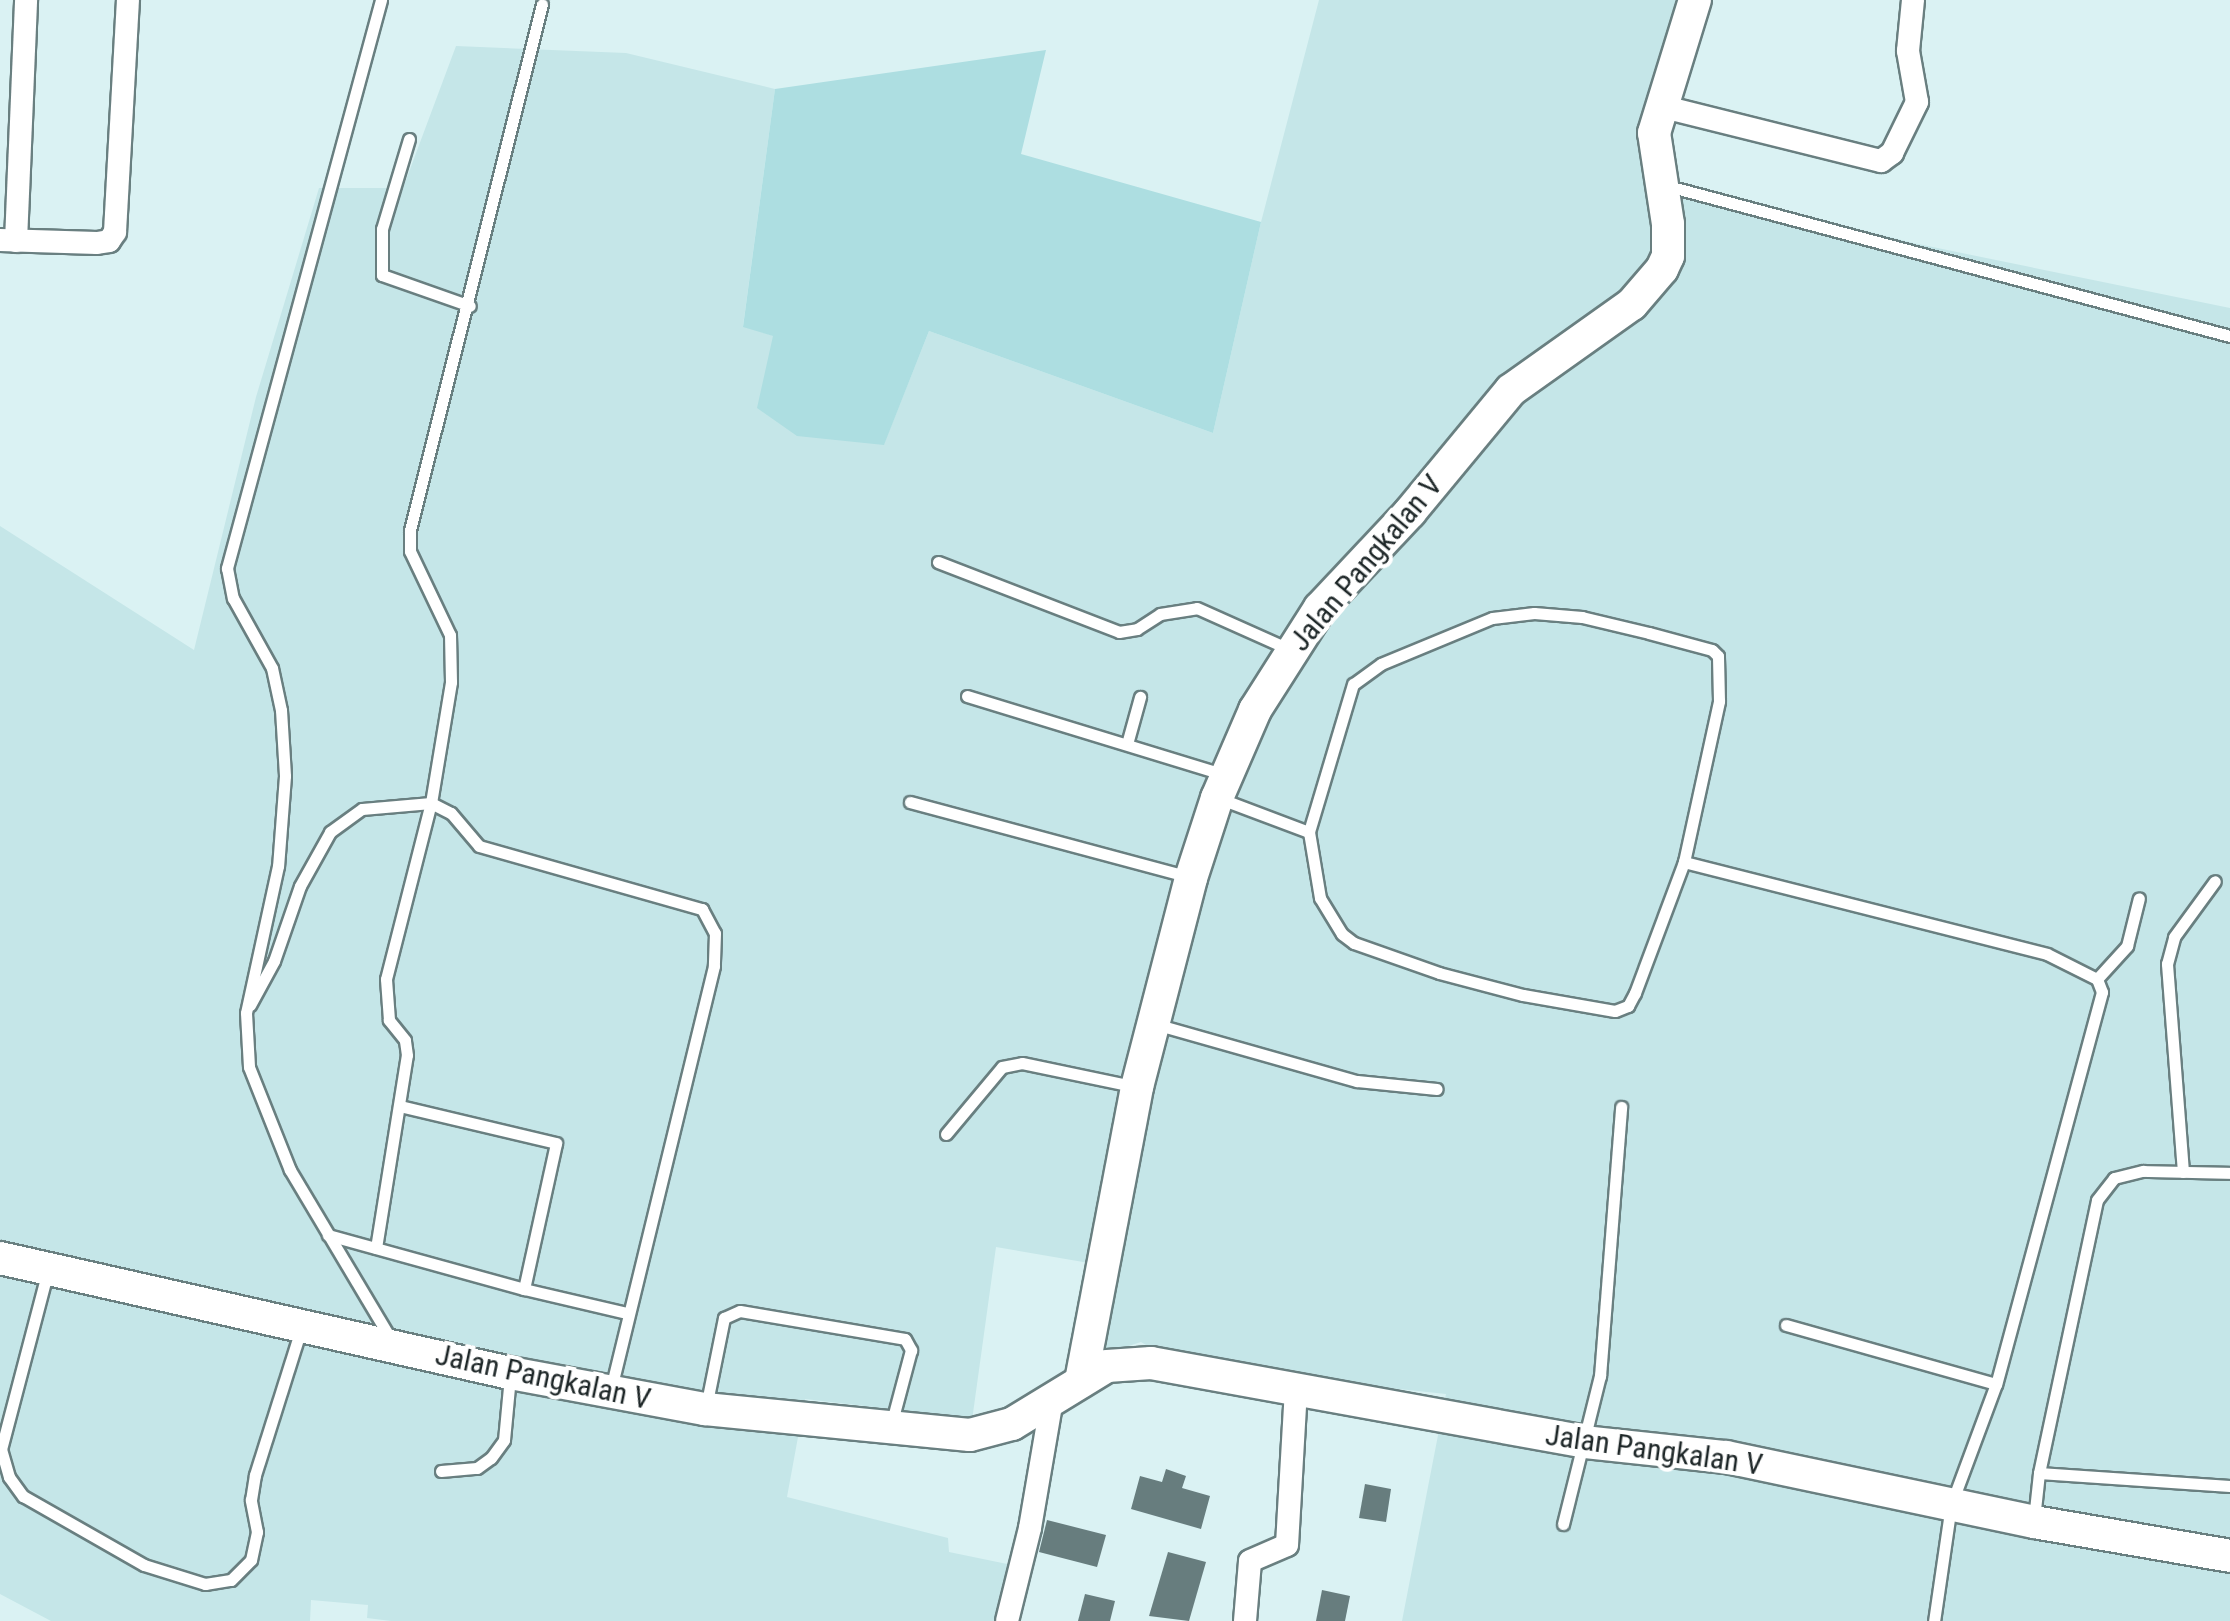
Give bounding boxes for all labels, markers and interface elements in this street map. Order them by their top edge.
street label: Jalan Pangkalan V [1282,468,1450,658]
street label: Jalan Pangkalan V [432,1337,654,1417]
street label: Jalan Pangkalan V [1543,1417,1765,1483]

